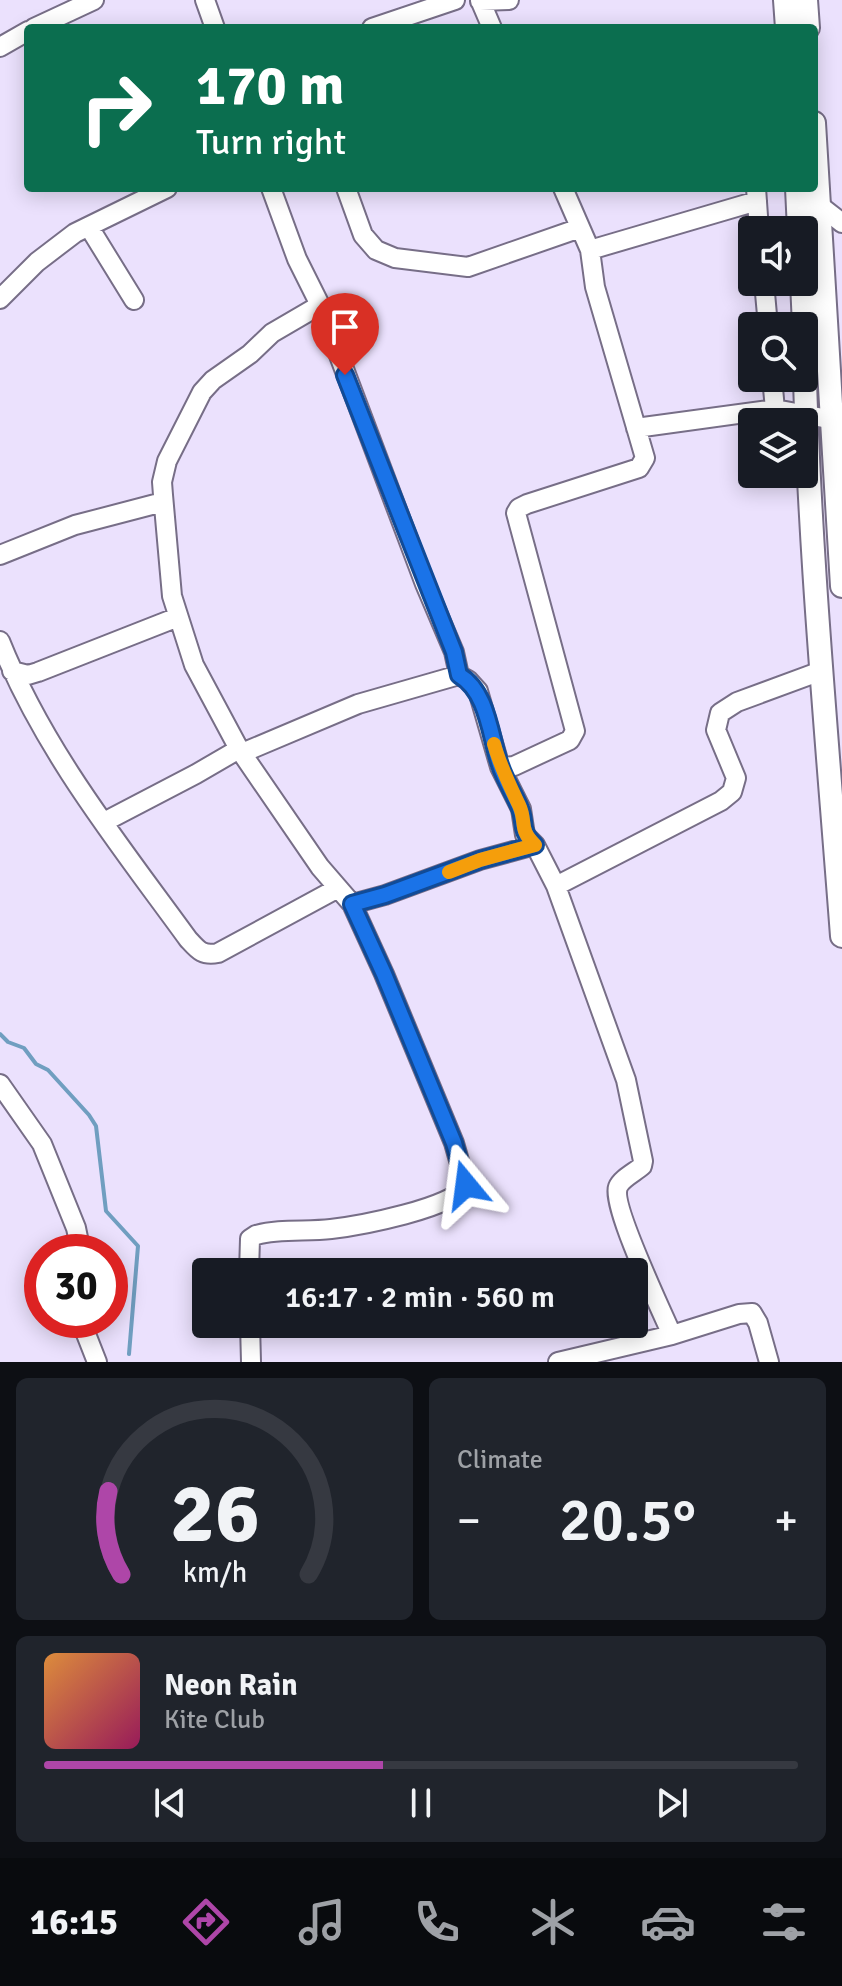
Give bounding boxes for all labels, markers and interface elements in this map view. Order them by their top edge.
text: 170 m [196,51,344,120]
icon: right [64,56,168,160]
text: Turn right [196,120,346,165]
map controls [738,216,818,488]
button: sound [738,216,818,296]
pin [311,293,379,375]
icon: arrive [323,305,367,349]
button: search [738,312,818,392]
button: layers [738,408,818,488]
position arrow [424,1143,508,1227]
speed limit sign: 30 [24,1234,128,1338]
text: 16:17 · 2 min · 560 m [285,1279,555,1316]
text: Climate [457,1444,543,1476]
text: 26 [170,1463,259,1565]
text: 20.5° [559,1484,696,1558]
text: − [457,1494,481,1548]
text: + [774,1494,798,1548]
text: km/h [182,1555,247,1590]
text: Neon Rain [164,1667,298,1704]
text: Kite Club [164,1704,265,1736]
icon: previous [148,1781,192,1825]
icon: pause [399,1781,443,1825]
icon: next [650,1781,694,1825]
icon: directions [178,1894,234,1950]
icon: music [294,1894,350,1950]
icon: phone [409,1894,465,1950]
icon: climate [525,1894,581,1950]
icon: car [640,1894,696,1950]
icon: filters [756,1894,812,1950]
text: 16:15 [30,1900,118,1945]

